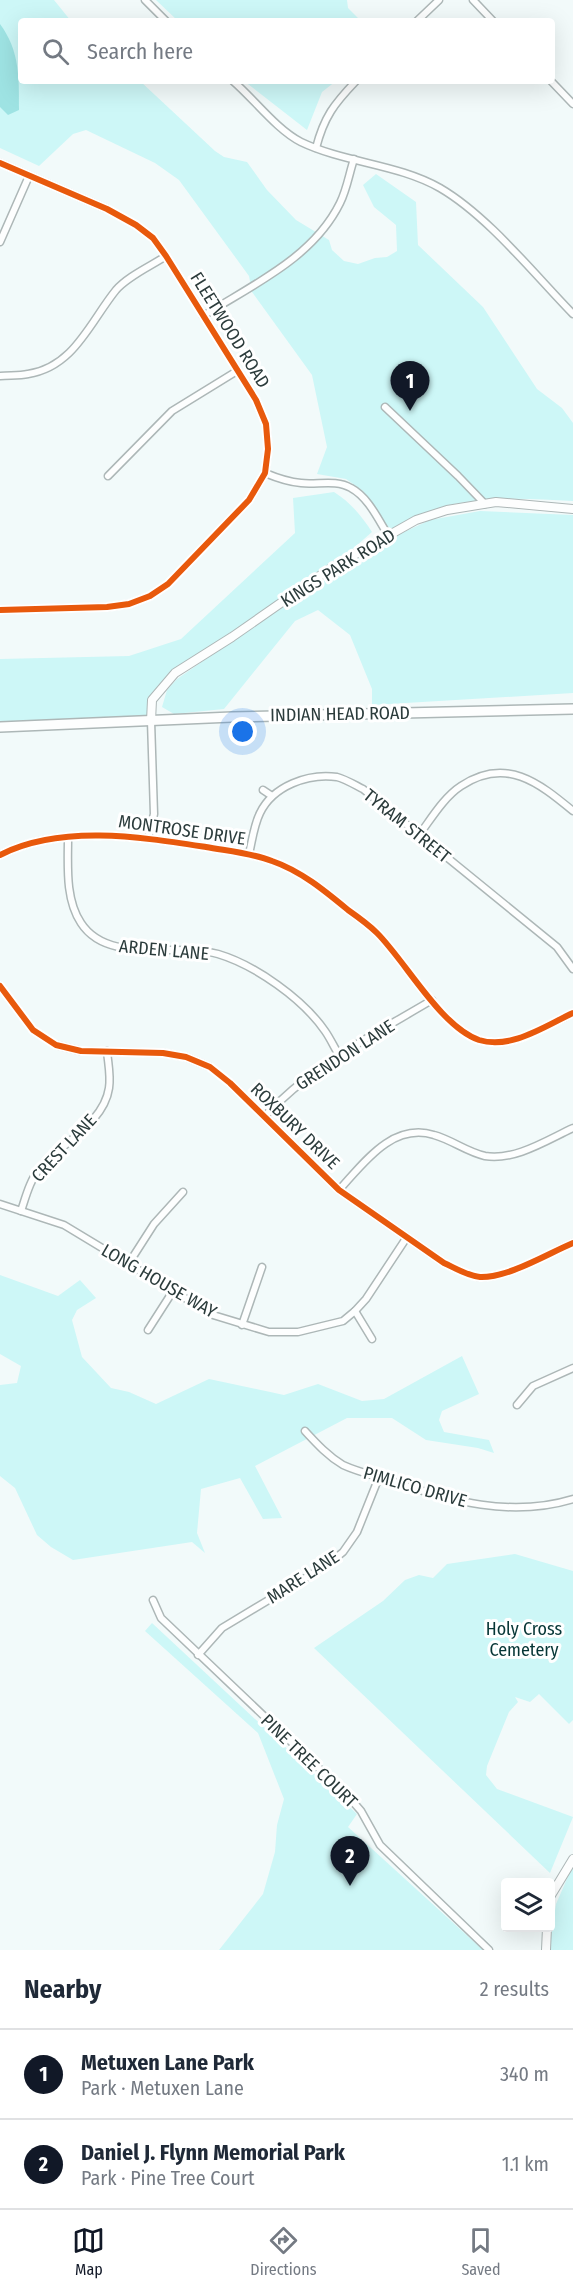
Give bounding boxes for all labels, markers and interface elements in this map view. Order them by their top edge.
search box [18,18,555,84]
icon: search [39,35,72,68]
text: Search here [87,38,193,65]
street label: FLEETWOOD ROAD [186,268,274,392]
pin: 1 [390,362,430,411]
street label: KINGS PARK ROAD [277,524,399,612]
street label: INDIAN HEAD ROAD [270,702,410,726]
your location [228,717,257,746]
street label: TYRAM STREET [359,784,455,868]
street label: MONTROSE DRIVE [117,810,247,850]
street label: ARDEN LANE [118,935,210,965]
street label: GRENDON LANE [292,1015,398,1095]
street label: ROXBURY DRIVE [246,1078,344,1174]
street label: CREST LANE [27,1109,101,1187]
street label: LONG HOUSE WAY [98,1239,220,1323]
street label: PIMLICO DRIVE [361,1462,469,1512]
street label: MARE LANE [263,1546,343,1608]
park label: Holy Cross Cemetery [486,1618,563,1661]
street label: PINE TREE COURT [256,1710,362,1813]
pin: 2 [330,1836,370,1886]
map controls [501,1878,555,1932]
button: layers [501,1878,555,1932]
text: Nearby [24,1974,101,2005]
text: 2 results [480,1977,549,2001]
text: Metuxen Lane Park [81,2049,254,2076]
text: 1 [39,2062,48,2086]
text: 340 m [500,2062,549,2086]
text: Park · Metuxen Lane [81,2076,244,2100]
text: Daniel J. Flynn Memorial Park [81,2139,345,2166]
text: 2 [39,2152,48,2176]
text: 1.1 km [502,2152,549,2176]
text: Park · Pine Tree Court [81,2166,255,2190]
tab: Map [72,2224,105,2279]
tab: Directions [250,2224,317,2279]
tab: Saved [461,2224,501,2279]

